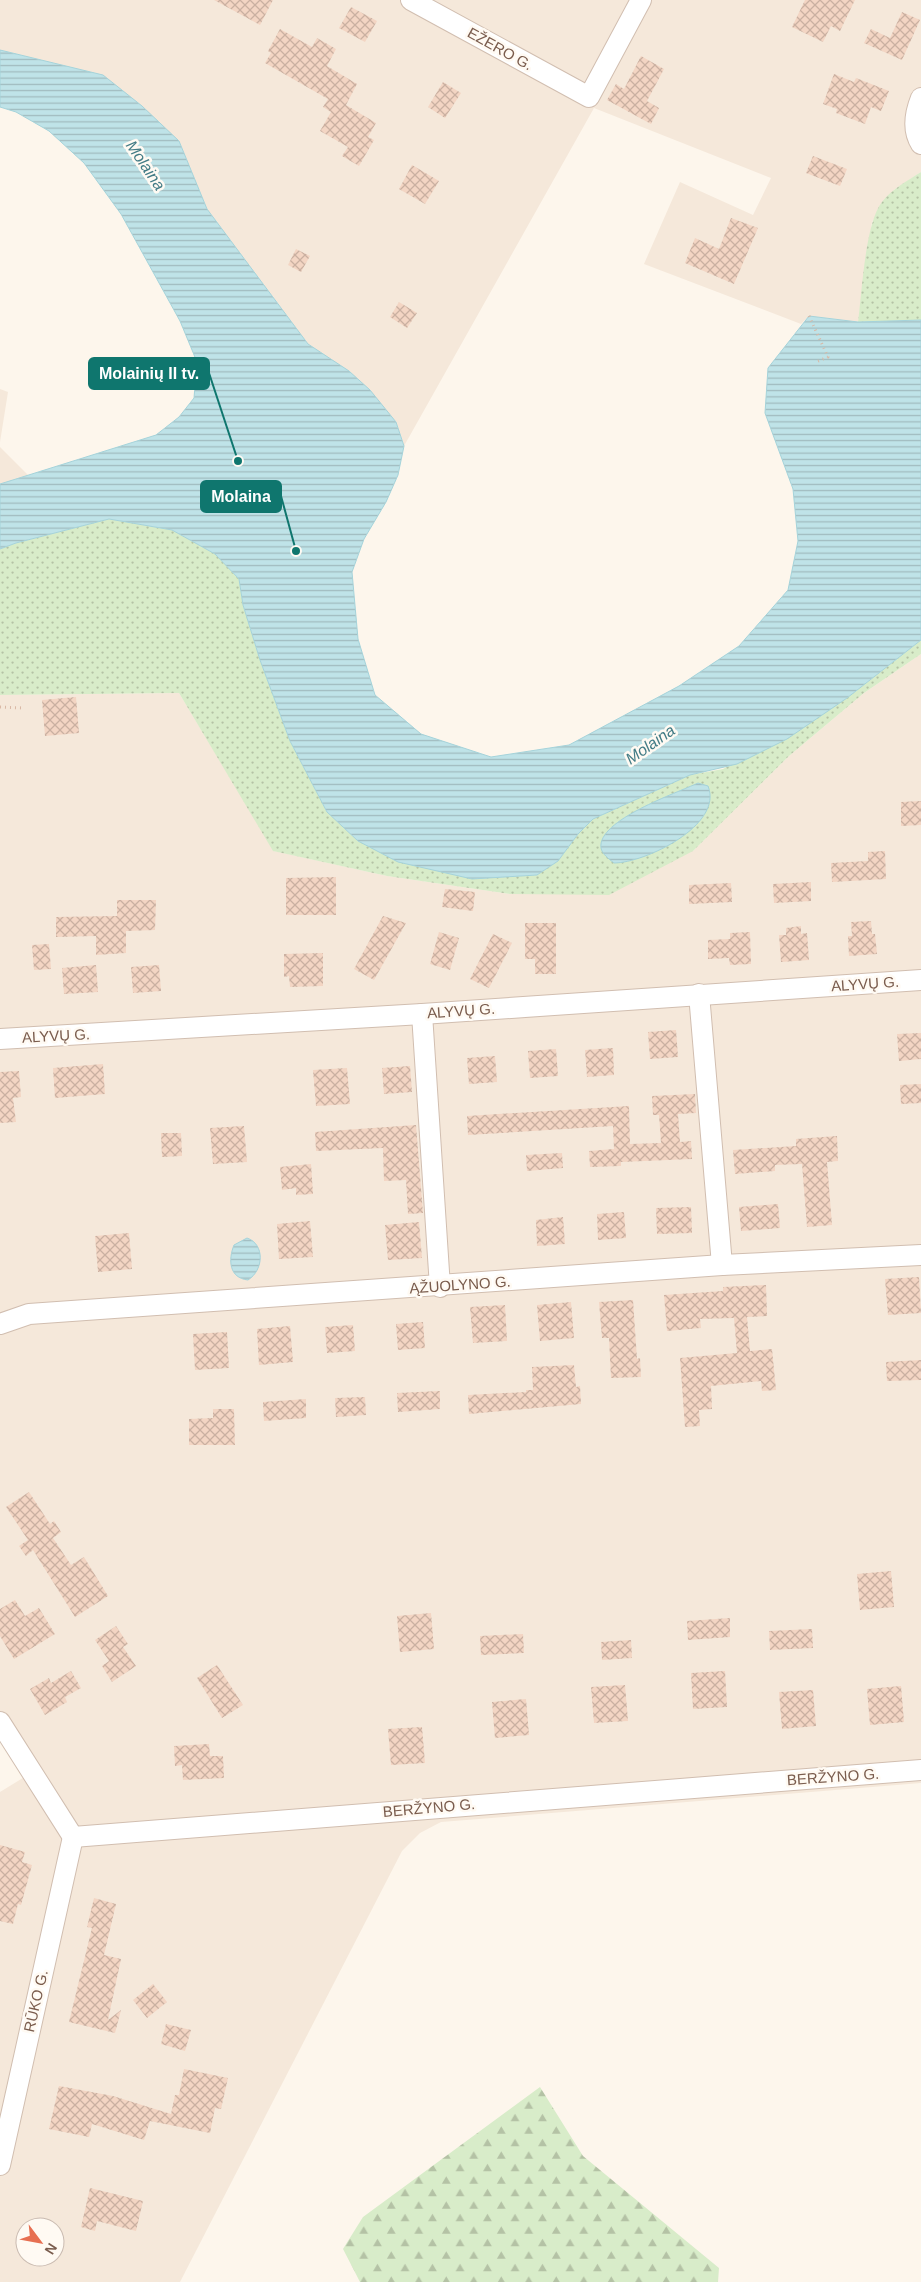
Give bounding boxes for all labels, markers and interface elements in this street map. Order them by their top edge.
street label: EŽERO G. [465,24,536,73]
water label: Molaina [123,137,168,193]
callout: Molainių II tv. [89,358,209,389]
text: Molainių II tv. [99,365,199,382]
callout: Molaina [201,481,281,512]
text: Molaina [211,488,271,505]
water label: Molaina [622,721,678,767]
street label: ALYVŲ G. [830,973,900,994]
street label: ALYVŲ G. [426,1000,496,1021]
street label: ALYVŲ G. [22,1025,90,1046]
street label: ĄŽUOLYNO G. [409,1272,511,1297]
street label: BERŽYNO G. [786,1765,880,1788]
street label: BERŽYNO G. [382,1795,476,1820]
street label: RŪKO G. [20,1968,51,2034]
north arrow [15,2217,65,2267]
text: N [42,2240,60,2257]

